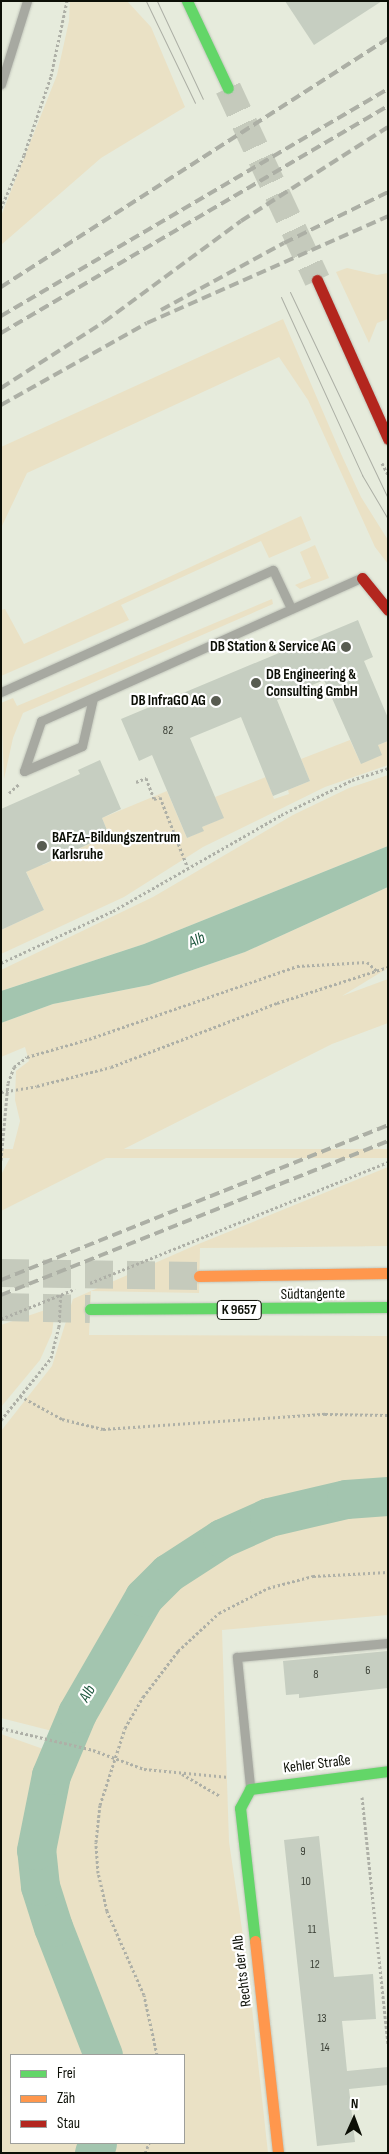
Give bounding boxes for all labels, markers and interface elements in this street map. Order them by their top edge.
place label: DB Station & Service AG [210,638,336,656]
marker: DB Station & Service AG [340,641,352,653]
place label: DB Engineering & Consulting GmbH [266,665,358,700]
marker: DB Engineering & Consulting GmbH [250,677,262,689]
place label: DB InfraGO AG [131,692,206,710]
marker: DB InfraGO AG [210,695,222,707]
house number: 82 [163,724,173,738]
place label: BAFzA-Bildungszentrum Karlsruhe [52,828,180,863]
marker: BAFzA-Bildungszentrum Karlsruhe [36,840,48,852]
water label: Alb [186,929,208,953]
street label: Südtangente [281,1284,345,1304]
road number: K 9657 [216,1298,262,1322]
house number: 6 [365,1664,371,1678]
house number: 8 [313,1668,319,1682]
water label: Alb [76,1682,100,1706]
street label: Kehler Straße [282,1751,352,1777]
house number: 9 [300,1845,306,1859]
house number: 10 [301,1875,311,1889]
house number: 11 [308,1923,316,1937]
street label: Rechts der Alb [229,1934,255,2008]
house number: 12 [310,1958,320,1972]
house number: 13 [317,2012,327,2026]
house number: 14 [320,2041,330,2055]
legend [10,2054,185,2144]
text: Frei [57,2064,76,2083]
text: Zäh [57,2089,75,2108]
north arrow [329,2094,379,2144]
text: N [350,2095,359,2112]
text: Stau [57,2114,80,2133]

